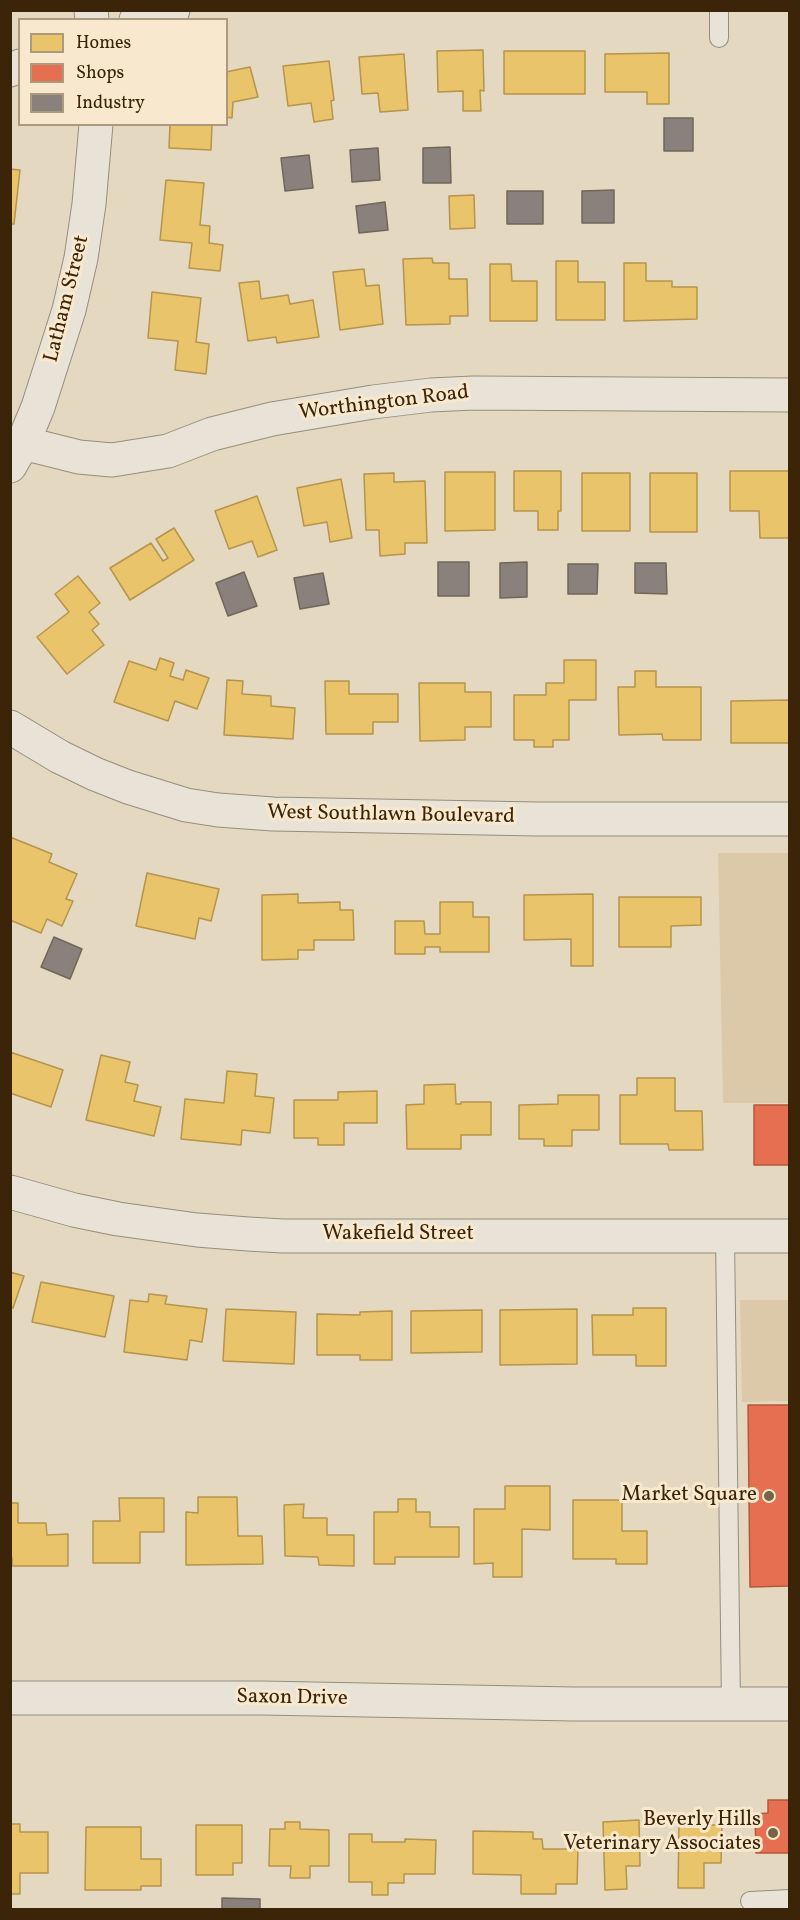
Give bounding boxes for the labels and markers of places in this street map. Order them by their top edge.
place label: Market Square [621,1483,757,1509]
marker: Market Square [762,1489,776,1503]
place label: Beverly Hills Veterinary Associates [563,1808,761,1858]
marker: Beverly Hills Veterinary Associates [766,1826,780,1840]

